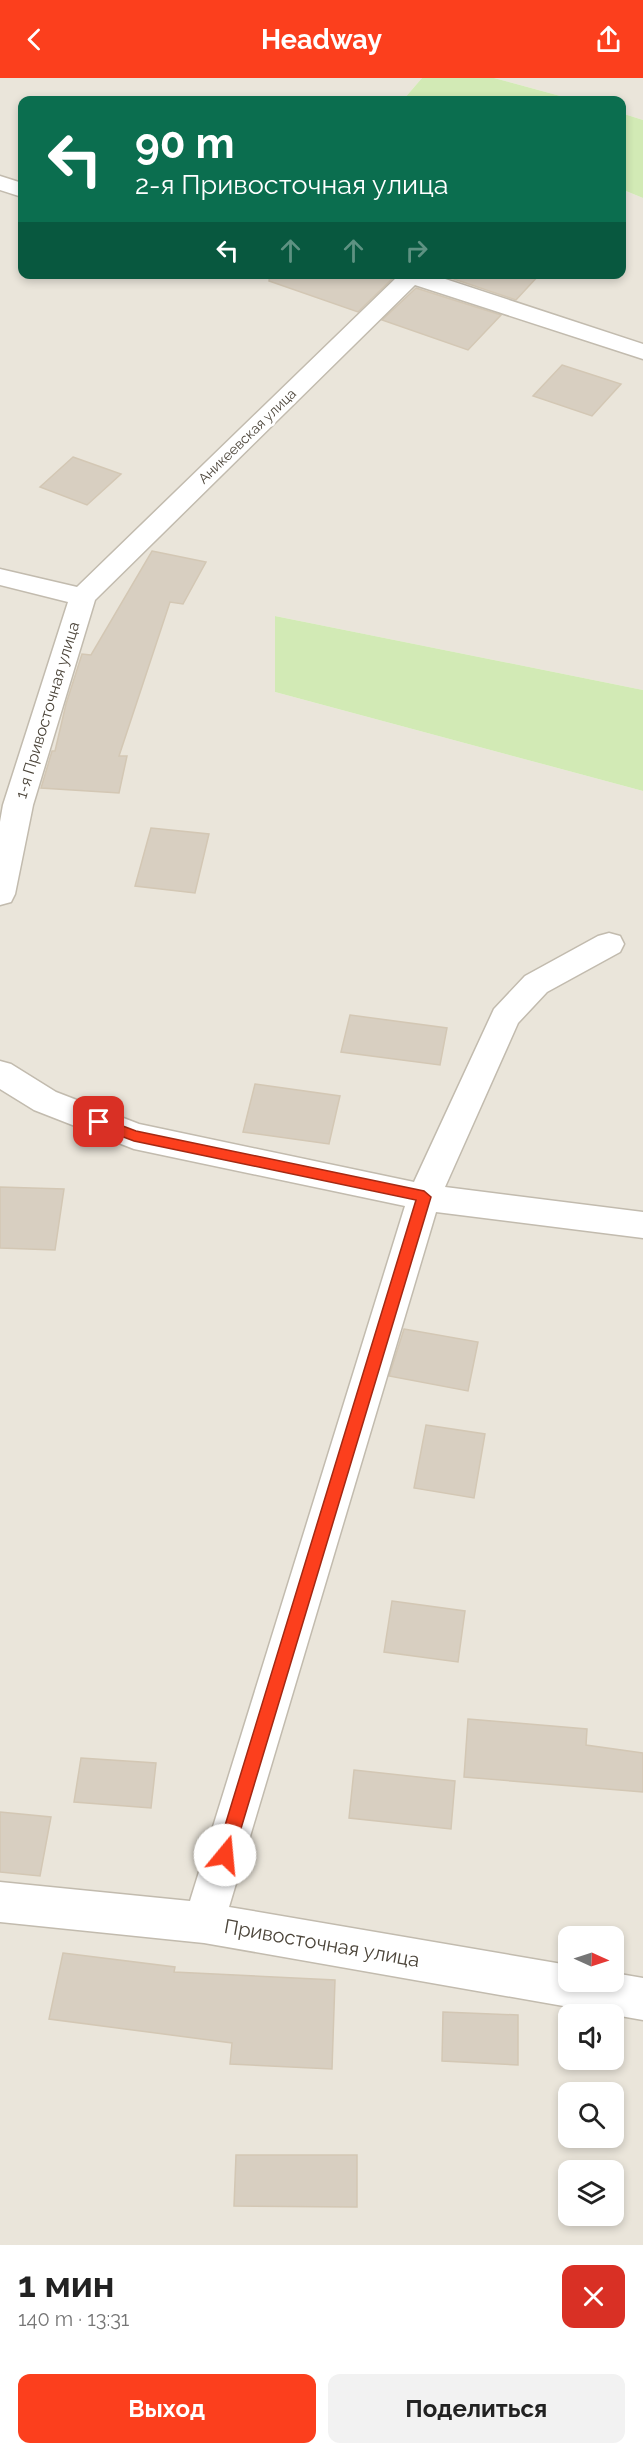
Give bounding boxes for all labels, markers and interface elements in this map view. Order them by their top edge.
icon: back [18,23,51,56]
icon: share [592,23,625,56]
text: Headway [261,24,382,55]
text: 90 m [135,119,235,168]
icon: left [36,120,114,198]
text: 2-я Привосточная улица [135,169,449,200]
icon: left [211,234,244,267]
icon: ahead [274,234,307,267]
icon: ahead [337,234,370,267]
icon: right [400,234,433,267]
street label: Аникеевская улица [195,385,299,487]
street label: 1-я Привосточная улица [11,619,83,801]
pin [73,1096,124,1147]
icon: arrive [82,1105,115,1138]
position arrow [193,1823,257,1887]
street label: Привосточная улица [222,1914,422,1972]
north arrow [558,1926,624,1992]
map controls [558,1926,624,2226]
button: sound [558,2004,624,2070]
button: search [558,2082,624,2148]
button: layers [558,2160,624,2226]
text: 1 мин [18,2263,114,2305]
button: close [562,2265,625,2328]
text: 140 m · 13:31 [18,2307,129,2331]
button: Выход [18,2374,316,2443]
button: Поделиться [328,2374,625,2443]

